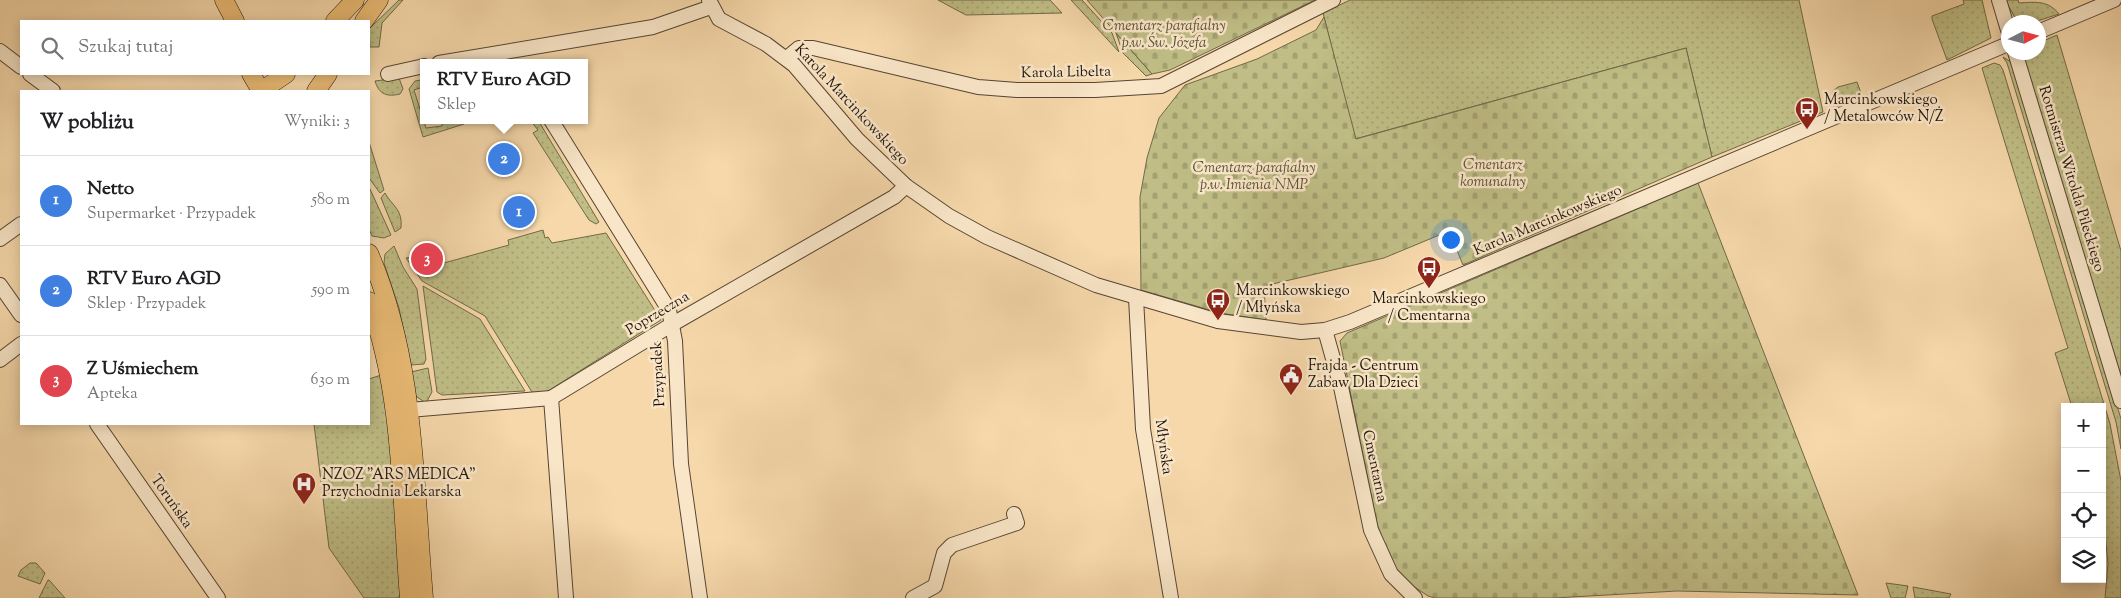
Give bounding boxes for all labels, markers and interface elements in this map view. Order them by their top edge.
north arrow [2001,15,2046,60]
park label: Cmentarz parafialny p.w. Św. Józefa [1102,16,1226,54]
search box [20,20,370,75]
icon: search [38,34,66,62]
text: Szukaj tutaj [78,34,173,61]
street label: Karola Marcinkowskiego [789,40,913,170]
popup [420,59,588,124]
street label: Karola Libelta [1021,62,1111,84]
text: RTV Euro AGD [437,67,571,94]
street label: Rotmistrza Witolda Pileckiego [2033,83,2109,275]
place label: Marcinkowskiego / Metalowców N/Ż [1824,90,1944,128]
text: Sklep [437,94,476,117]
bus stop icon: Marcinkowskiego / Metalowców N/Ż [1794,96,1820,130]
text: W pobliżu [40,108,134,138]
text: Wyniki: 3 [284,111,350,134]
pin: 2 [488,140,520,178]
park label: Cmentarz komunalny [1460,155,1526,193]
park label: Cmentarz parafialny p.w. Imienia NMP [1192,158,1316,196]
text: Netto [87,176,134,203]
street label: Karola Marcinkowskiego [1471,180,1625,262]
text: 1 [53,189,59,212]
text: 580 m [311,189,350,212]
pin: 1 [503,193,535,231]
text: Supermarket · Przypadek [87,203,256,226]
your location [1438,227,1464,253]
pin: 3 [411,240,443,278]
bus stop icon: Marcinkowskiego / Cmentarna [1416,255,1442,289]
text: RTV Euro AGD [87,266,221,293]
text: 2 [52,279,60,302]
text: 590 m [312,279,350,302]
place label: Marcinkowskiego / Młyńska [1236,281,1350,319]
street label: Poprzeczna [622,287,694,341]
bus stop icon: Marcinkowskiego / Młyńska [1205,287,1231,321]
place label: Marcinkowskiego / Cmentarna [1372,289,1486,327]
text: Sklep · Przypadek [87,293,207,316]
street label: Przypadek [647,341,671,407]
text: Z Uśmiechem [87,356,199,383]
place label: Frajda - Centrum Zabaw Dla Dzieci [1308,356,1419,394]
public building icon: Frajda - Centrum Zabaw Dla Dzieci [1278,362,1304,396]
text: 3 [53,369,59,392]
text: 630 m [311,369,350,392]
text: Apteka [87,383,138,406]
map controls [2061,403,2106,583]
button: + [2061,403,2106,448]
street label: Młyńska [1149,418,1177,476]
street label: Cmentarna [1356,428,1392,504]
button: − [2061,448,2106,493]
place label: NZOZ "ARS MEDICA" Przychodnia Lekarska [322,465,476,503]
street label: Toruńska [145,471,197,533]
hospital icon: NZOZ "ARS MEDICA" Przychodnia Lekarska [291,471,317,505]
button: locate [2061,493,2106,538]
button: layers [2061,538,2106,583]

